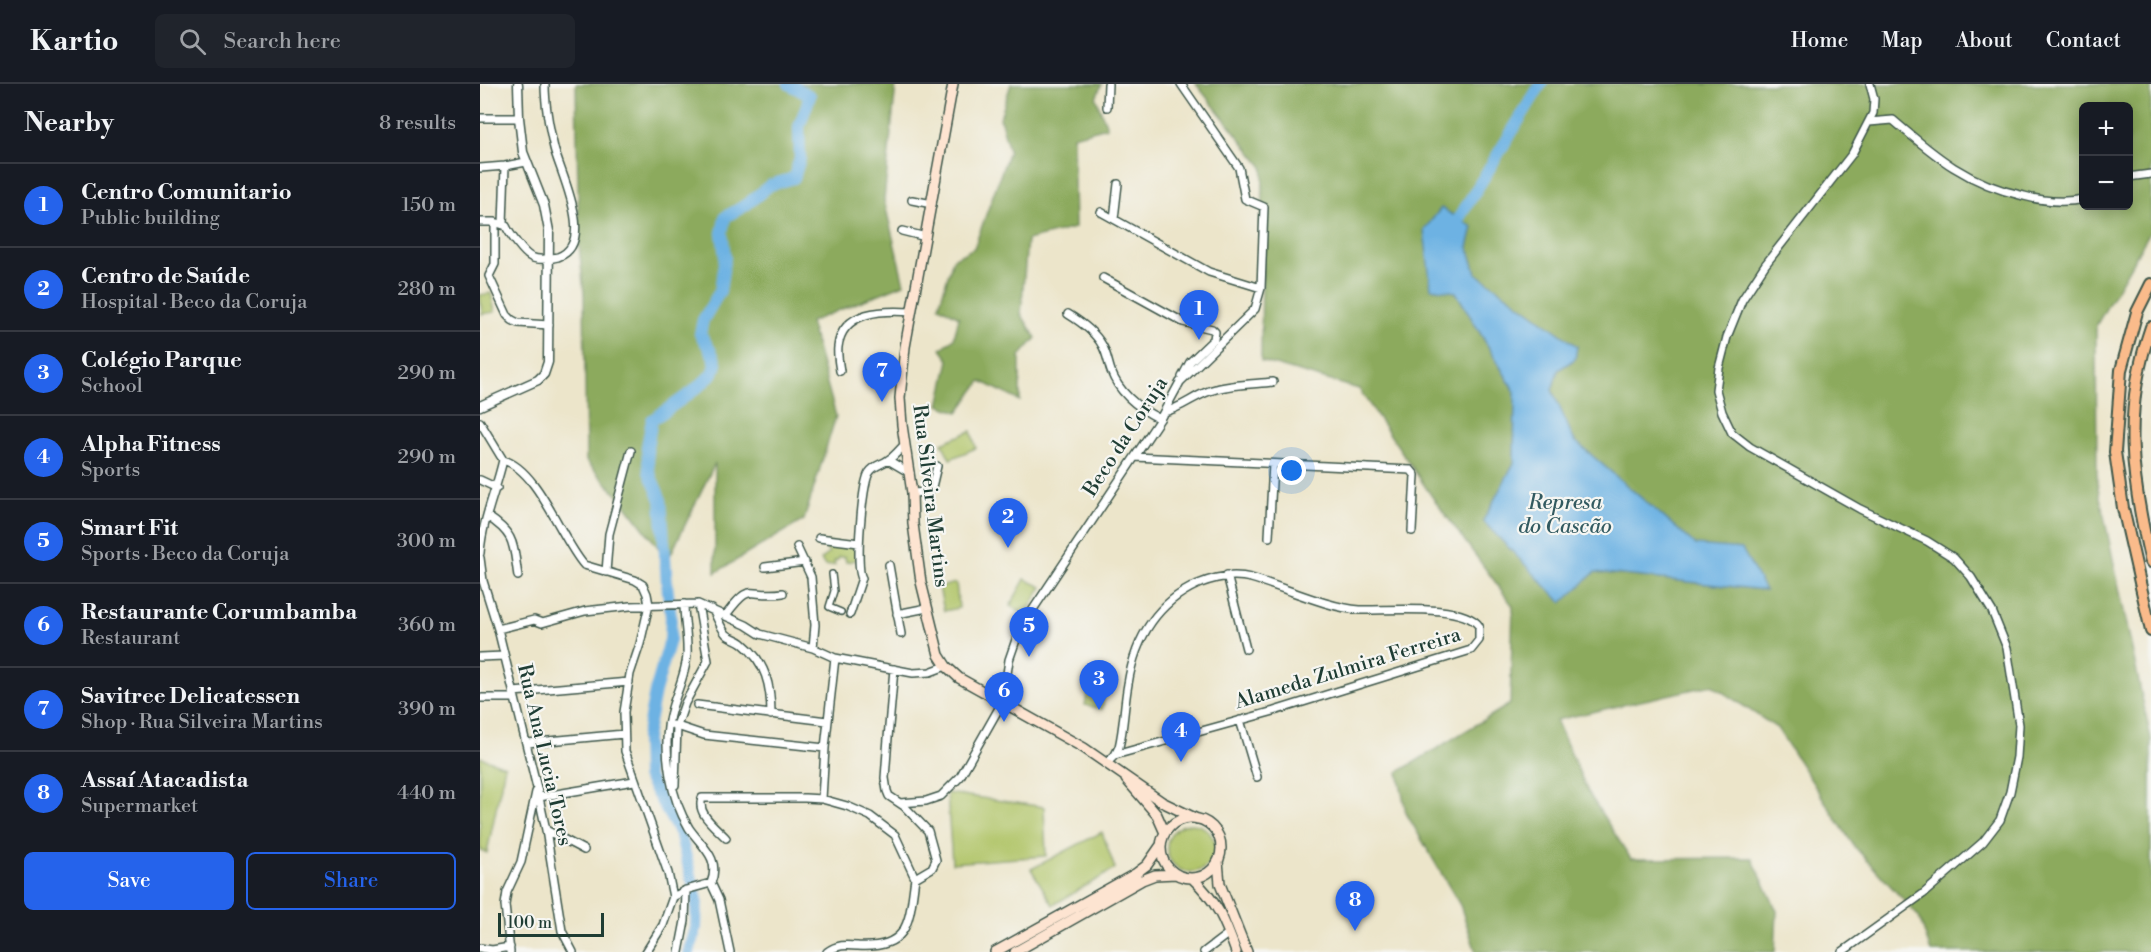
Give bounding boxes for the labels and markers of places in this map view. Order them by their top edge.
pin: 1 [1180,290,1218,340]
pin: 7 [862,352,902,402]
pin: 2 [988,498,1028,548]
pin: 5 [1010,608,1048,657]
pin: 3 [1080,660,1118,710]
pin: 6 [984,672,1024,722]
pin: 4 [1162,712,1200,762]
pin: 8 [1336,882,1374,931]

